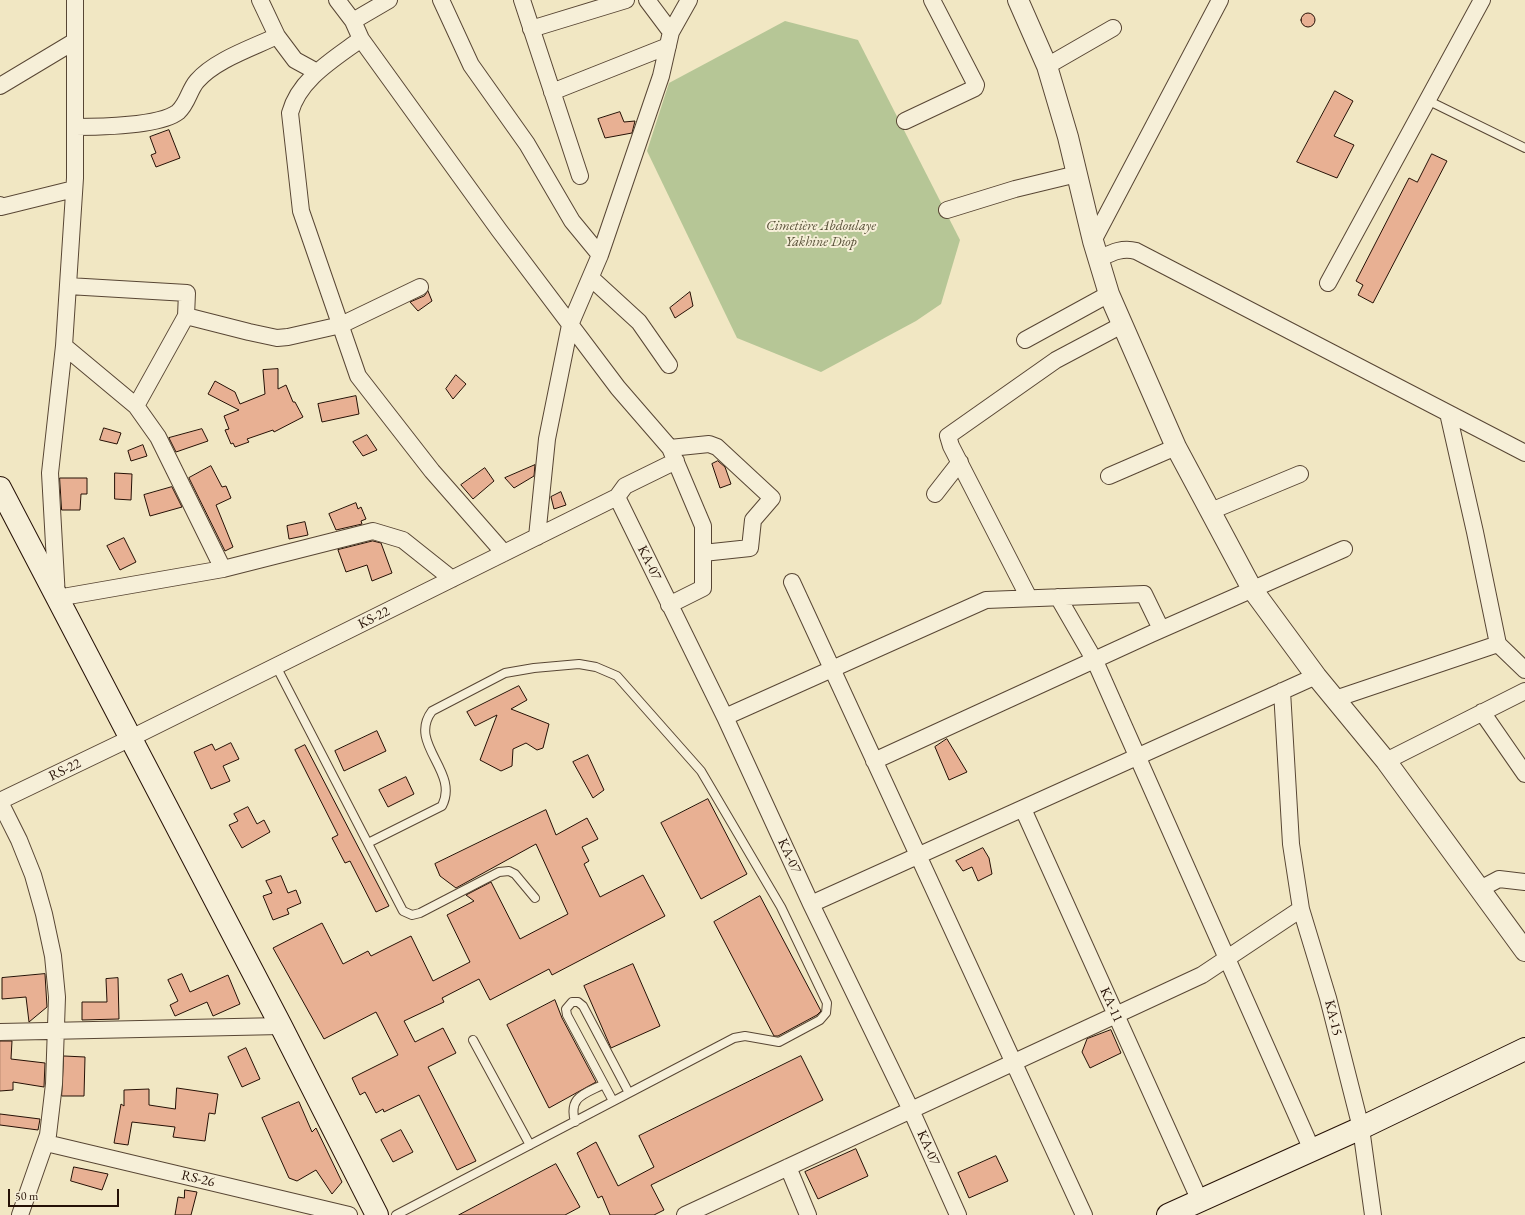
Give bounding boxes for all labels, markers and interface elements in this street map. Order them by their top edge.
park label: Cimetière Abdoulaye Yakhine Diop [766,218,876,250]
street label: KA-07 [633,543,665,583]
street label: KS-22 [355,603,393,633]
street label: RS-22 [46,755,84,785]
street label: KA-07 [774,836,804,876]
street label: KA-11 [1096,985,1126,1025]
street label: KA-15 [1320,998,1346,1038]
street label: KA-07 [913,1128,943,1168]
street label: RS-26 [180,1167,216,1191]
scale bar [10,1181,121,1207]
text: 50 m [15,1188,38,1204]

